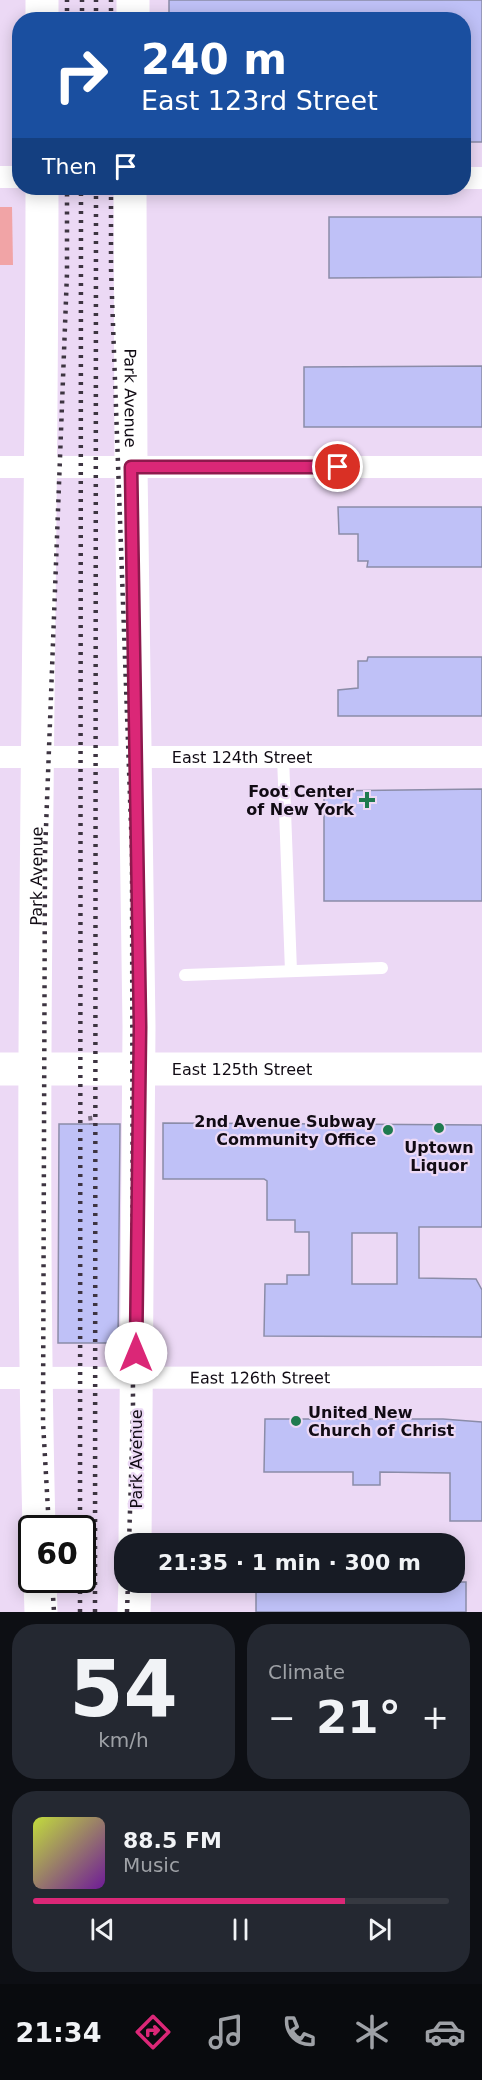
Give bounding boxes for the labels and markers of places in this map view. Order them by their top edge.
pin [312,441,363,492]
place label: Foot Center of New York [246,782,354,819]
marker: Foot Center of New York [358,791,376,809]
place label: 2nd Avenue Subway Community Office [194,1112,377,1149]
marker: Uptown Liquor [432,1121,446,1135]
marker: 2nd Avenue Subway Community Office [381,1123,395,1137]
place label: Uptown Liquor [404,1138,474,1175]
place label: United New Church of Christ [308,1403,454,1440]
marker: United New Church of Christ [289,1414,303,1428]

